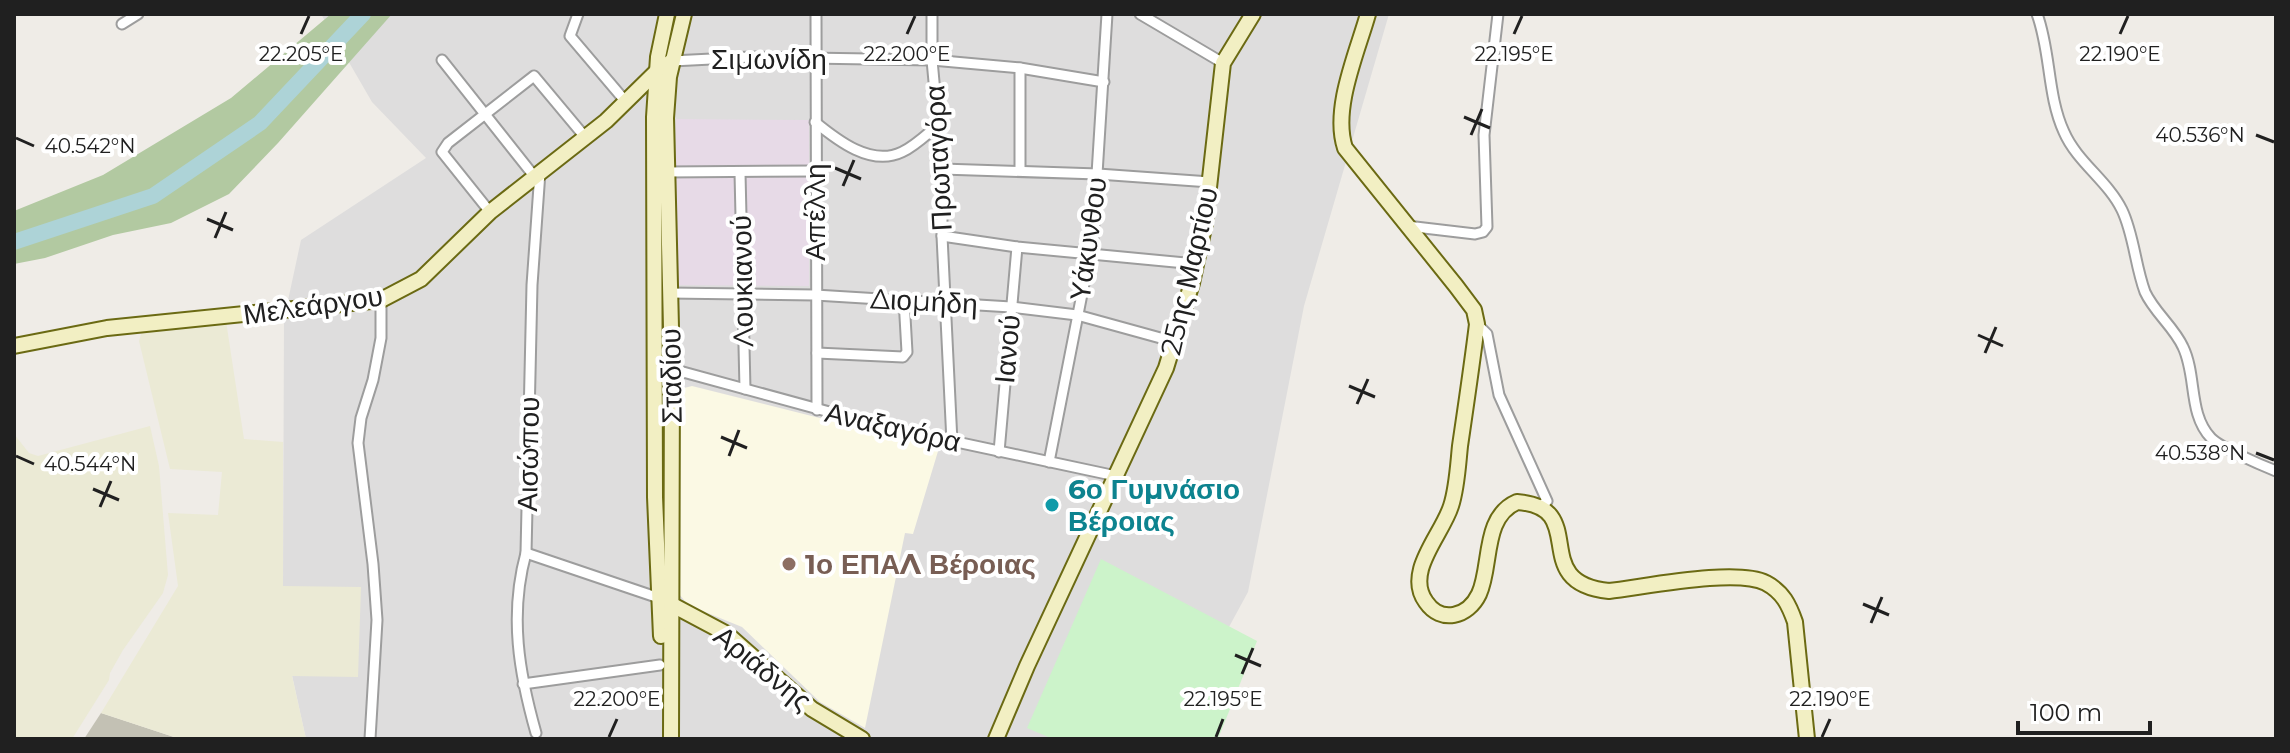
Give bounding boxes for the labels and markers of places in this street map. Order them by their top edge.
place label: 6ο Γυμνάσιο Βέροιας [1068,472,1240,538]
marker: 6ο Γυμνάσιο Βέροιας [1043,496,1061,514]
place label: 1ο ΕΠΑΛ Βέροιας [805,547,1036,581]
marker: 1ο ΕΠΑΛ Βέροιας [780,555,798,573]

